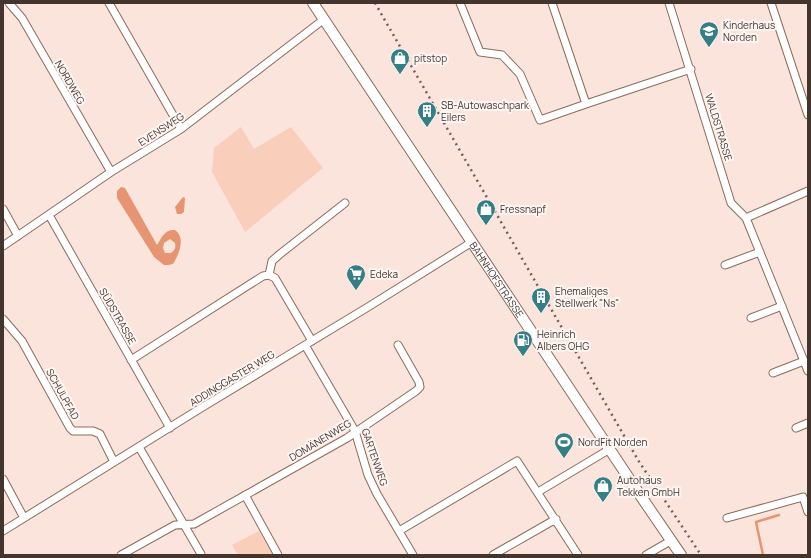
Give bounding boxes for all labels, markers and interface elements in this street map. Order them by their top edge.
place label: Kinderhaus Norden [723,18,775,44]
school or university icon: Kinderhaus Norden [698,20,720,48]
shop icon: pitstop [389,47,411,75]
place label: pitstop [414,51,447,65]
street label: NORDWEG [52,57,88,107]
street label: WALDSTRASSE [702,92,736,163]
place label: SB-Autowaschpark Eilers [441,98,530,124]
building icon: SB-Autowaschpark Eilers [416,100,438,128]
street label: EVENSWEG [135,109,187,149]
shop icon: Fressnapf [475,198,497,226]
place label: Fressnapf [500,202,546,216]
street label: BAHNHOFSTRASSE [467,239,527,320]
supermarket icon: Edeka [345,263,367,291]
place label: Edeka [370,267,398,281]
place label: Ehemaliges Stellwerk "Ns" [555,284,619,310]
street label: SÜDSTRASSE [96,285,140,347]
building icon: Ehemaliges Stellwerk "Ns" [530,286,552,314]
place label: Heinrich Albers OHG [537,327,589,353]
fuel station icon: Heinrich Albers OHG [512,329,534,357]
street label: ADDINGGASTER WEG [187,347,277,409]
street label: SCHULPFAD [43,366,83,422]
street label: DOMÄNENWEG [286,416,354,464]
street label: GARTENWEG [359,426,391,488]
sports icon: NordFit Norden [553,431,575,459]
place label: NordFit Norden [578,435,647,449]
place label: Autohaus Tekken GmbH [617,473,680,499]
shop icon: Autohaus Tekken GmbH [592,475,614,503]

